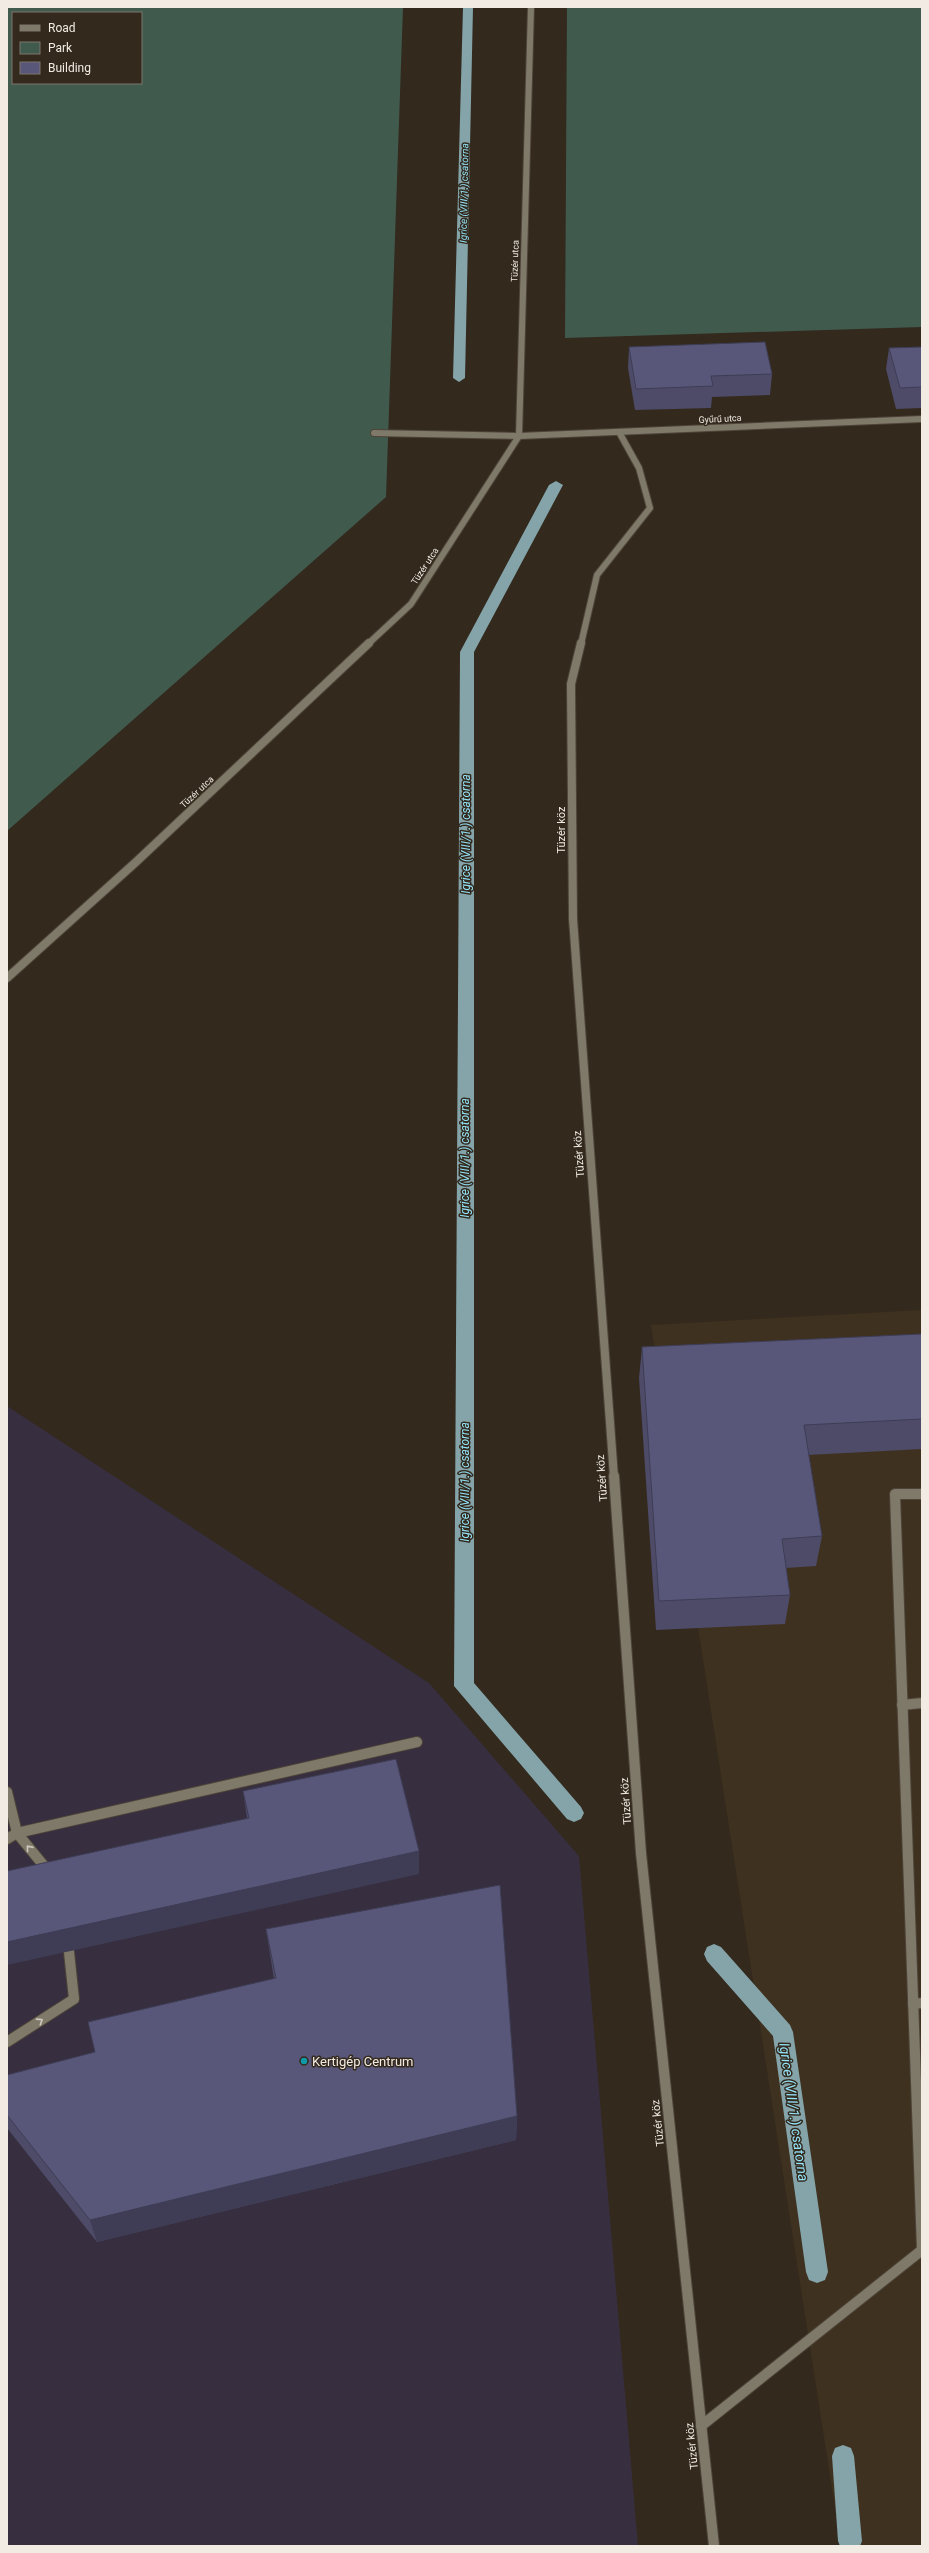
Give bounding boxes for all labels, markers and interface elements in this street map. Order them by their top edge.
legend [12,12,142,84]
text: Road [48,21,76,35]
text: Park [48,41,73,55]
text: Building [48,61,91,75]
water label: Igrice (VIII/1.) csatorna [458,143,471,243]
street label: Tüzér utca [509,240,521,282]
street label: Gyűrű utca [698,413,742,425]
street label: Tüzér utca [409,546,441,586]
street label: Tüzér utca [178,774,216,810]
water label: Igrice (VIII/1.) csatorna [459,774,473,894]
street label: Tüzér köz [555,806,568,854]
water label: Igrice (VIII/1.) csatorna [458,1098,472,1218]
street label: Tüzér köz [571,1130,587,1178]
water label: Igrice (VIII/1.) csatorna [458,1422,472,1542]
street label: Tüzér köz [594,1454,610,1502]
street label: Tüzér köz [618,1777,634,1825]
one-way arrow [26,1845,33,1852]
one-way arrow [36,2018,43,2026]
water label: Igrice (VIII/1.) csatorna [775,2042,812,2182]
place label: Kertigép Centrum [312,2054,414,2069]
marker: Kertigép Centrum [299,2056,309,2066]
street label: Tüzér köz [649,2098,667,2147]
street label: Tüzér köz [683,2421,701,2470]

